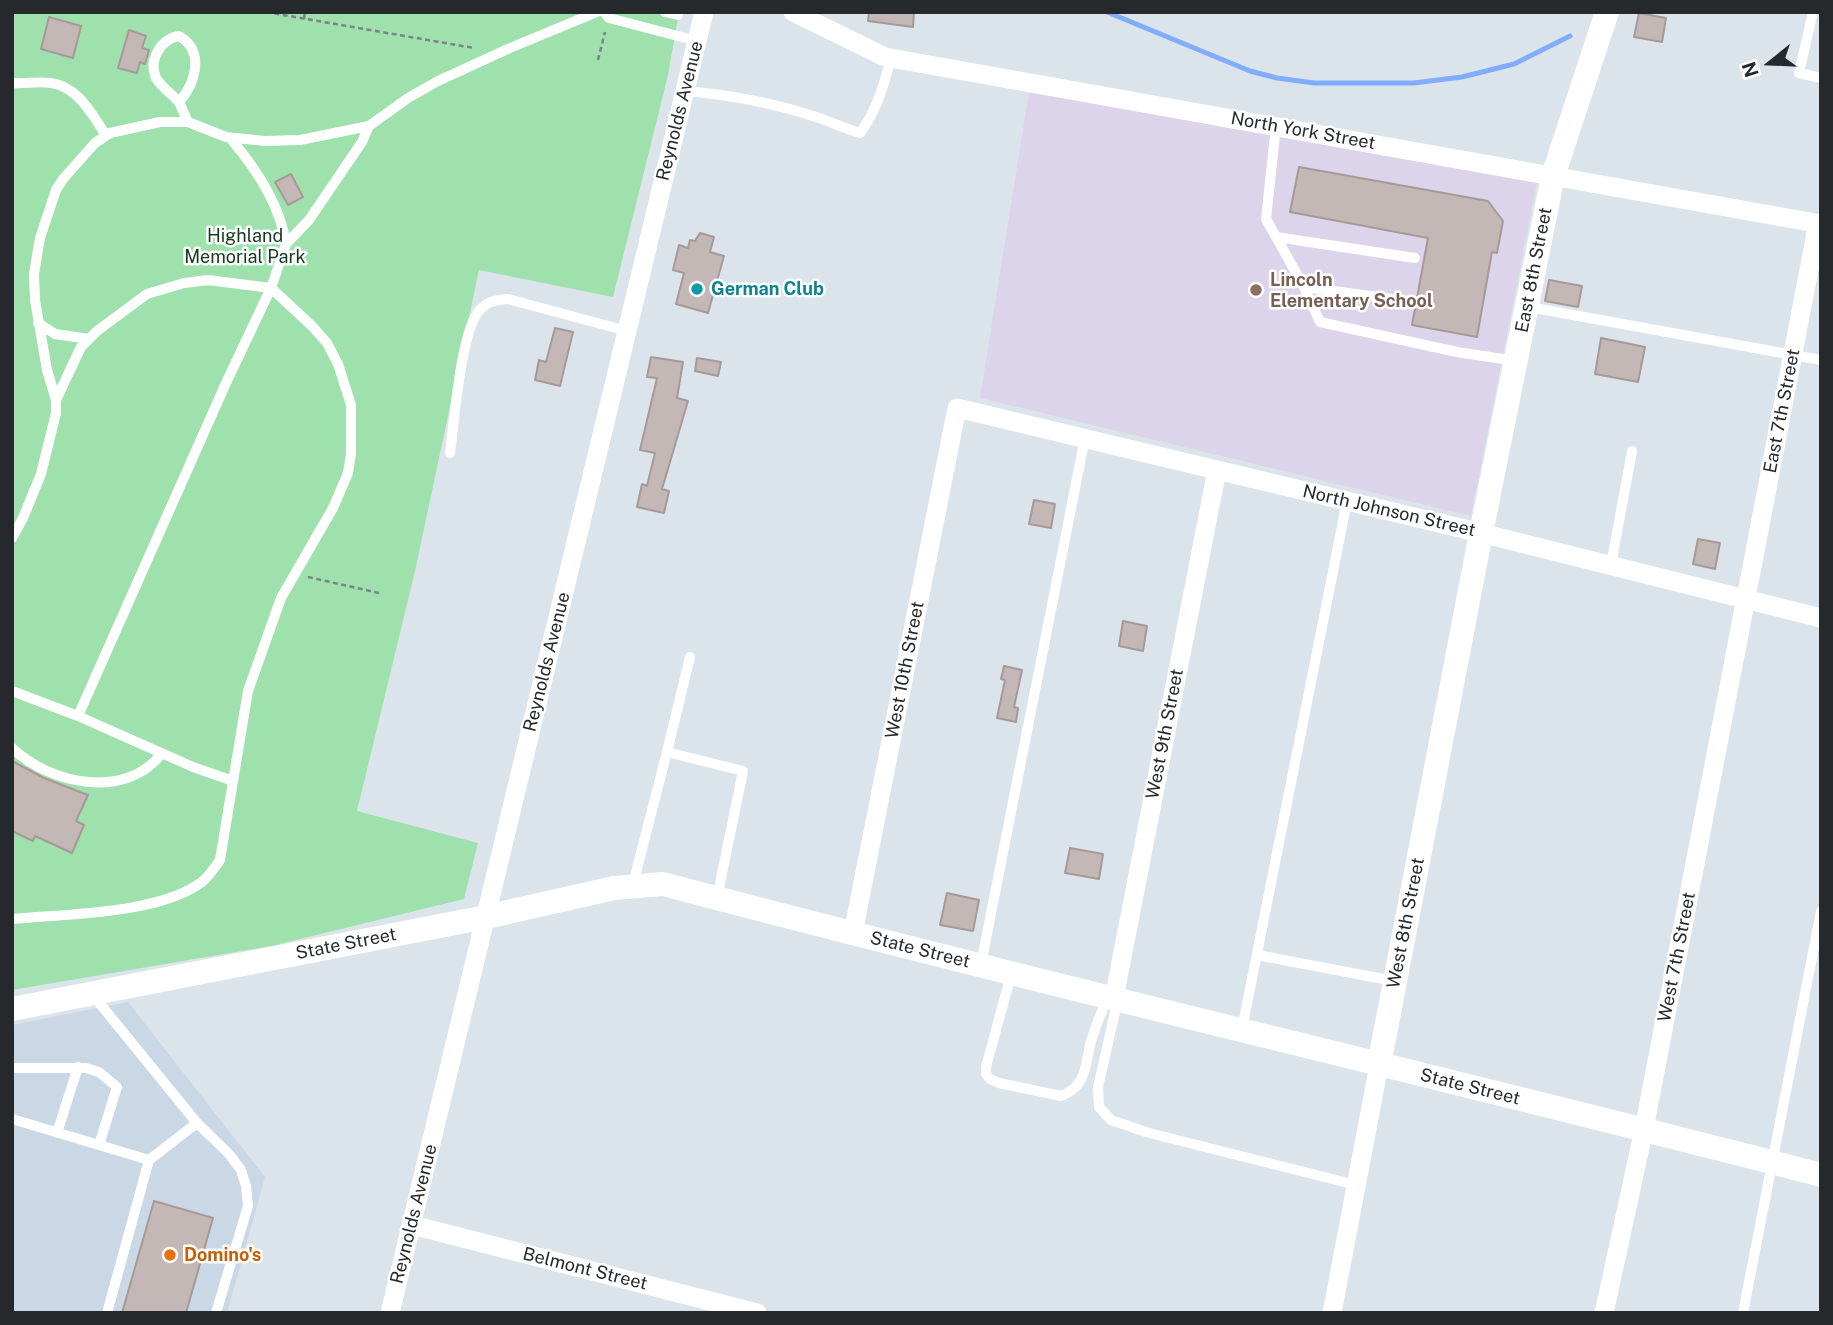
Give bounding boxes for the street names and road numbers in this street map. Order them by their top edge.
street label: Reynolds Avenue [652,39,708,183]
street label: North York Street [1229,108,1377,154]
street label: East 8th Street [1511,206,1557,334]
street label: East 7th Street [1759,347,1805,475]
street label: North Johnson Street [1301,481,1477,541]
street label: Reynolds Avenue [519,590,575,734]
street label: West 10th Street [881,600,929,740]
street label: West 9th Street [1142,667,1188,801]
street label: West 8th Street [1383,856,1429,990]
street label: West 7th Street [1654,890,1700,1024]
street label: State Street [294,924,398,964]
street label: State Street [868,927,972,973]
street label: State Street [1418,1064,1522,1110]
street label: Reynolds Avenue [386,1142,442,1286]
street label: Belmont Street [521,1243,649,1295]

